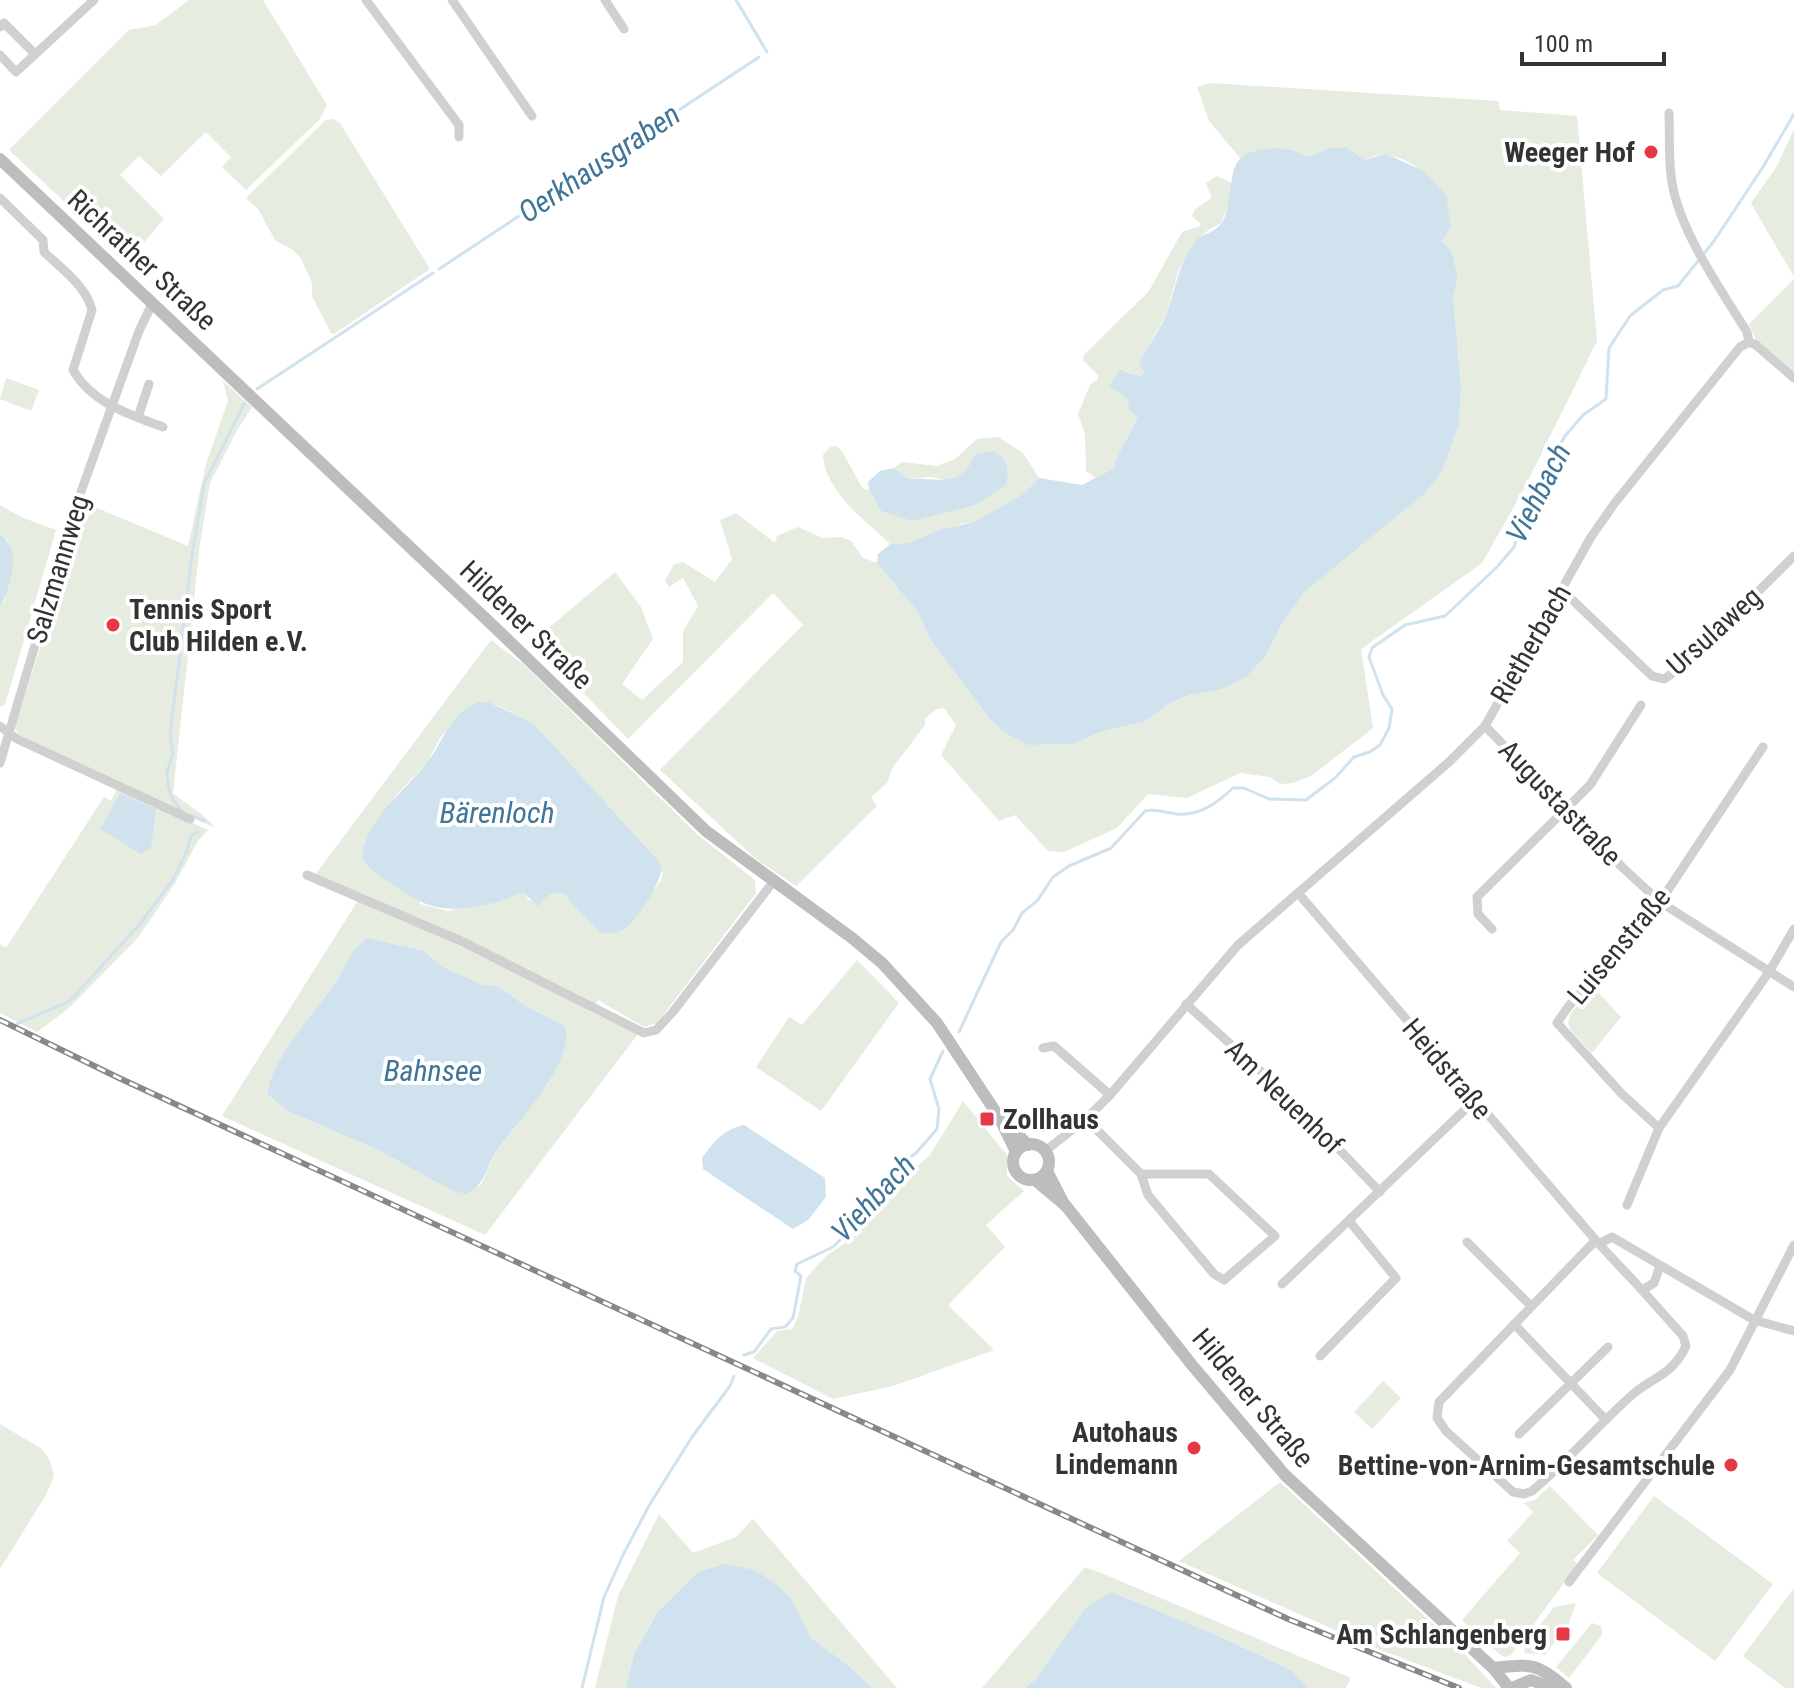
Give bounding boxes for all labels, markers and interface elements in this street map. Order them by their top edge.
scale bar [1522,16,1664,66]
text: 100 m [1534,30,1593,58]
water label: Oerkhausgraben [512,96,686,230]
place label: Weeger Hof [1504,136,1635,169]
marker: Weeger Hof [1642,143,1660,161]
street label: Richrather Straße [61,183,223,337]
water label: Viehbach [1498,438,1578,548]
street label: Salzmannweg [20,491,96,647]
street label: Hildener Straße [453,554,599,696]
street label: Rietherbach [1484,579,1578,709]
street label: Ursulaweg [1660,580,1768,682]
place label: Tennis Sport Club Hilden e.V. [129,593,308,658]
marker: Tennis Sport Club Hilden e.V. [104,616,122,634]
street label: Augustastraße [1492,733,1628,873]
water label: Bärenloch [440,795,554,830]
street label: Luisenstraße [1561,881,1677,1011]
street label: Heidstraße [1395,1012,1499,1126]
street label: Am Neuenhof [1218,1033,1350,1161]
water label: Bahnsee [384,1053,482,1088]
place label: Zollhaus [1003,1103,1099,1136]
marker: Zollhaus [978,1110,996,1128]
water label: Viehbach [824,1147,922,1249]
street label: Hildener Straße [1185,1322,1321,1474]
place label: Autohaus Lindemann [1055,1416,1178,1481]
marker: Autohaus Lindemann [1185,1439,1203,1457]
place label: Bettine-von-Arnim-Gesamtschule [1338,1449,1715,1482]
marker: Bettine-von-Arnim-Gesamtschule [1722,1456,1740,1474]
place label: Am Schlangenberg [1336,1618,1547,1651]
marker: Am Schlangenberg [1554,1625,1572,1643]

